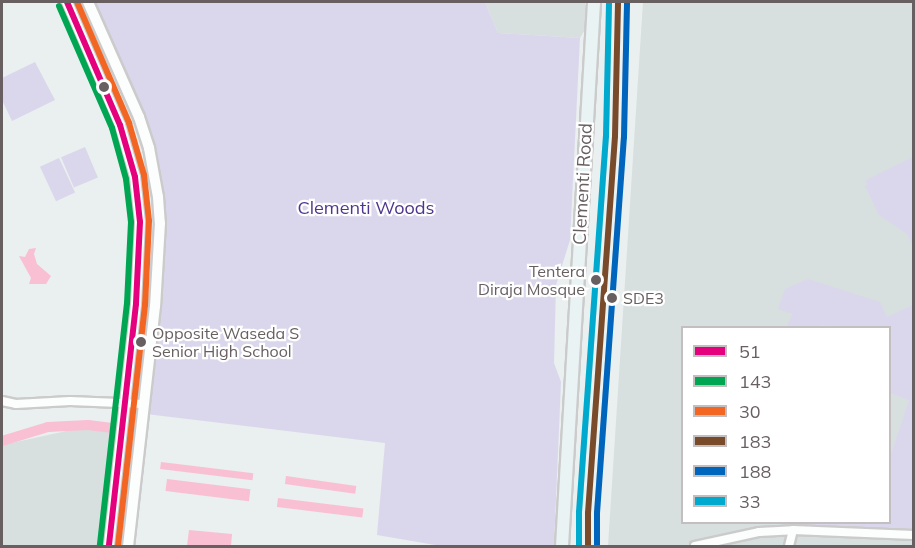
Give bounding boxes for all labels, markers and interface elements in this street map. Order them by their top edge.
unlabelled marker [98,81,110,93]
street label: Clementi Road [569,123,597,245]
park label: Clementi Woods [297,197,435,219]
place label: Tentera Diraja Mosque [478,261,585,299]
marker: Tentera Diraja Mosque [590,274,602,286]
place label: SDE3 [623,288,664,308]
marker: SDE3 [606,292,618,304]
place label: Opposite Waseda S Senior High School [152,323,299,361]
legend [681,326,891,524]
marker: Opposite Waseda S Senior High School [135,336,147,348]
text: 51 [739,340,761,363]
text: 143 [739,370,771,393]
text: 30 [739,400,761,423]
text: 183 [739,430,771,453]
text: 188 [739,460,771,483]
text: 33 [739,490,761,513]

